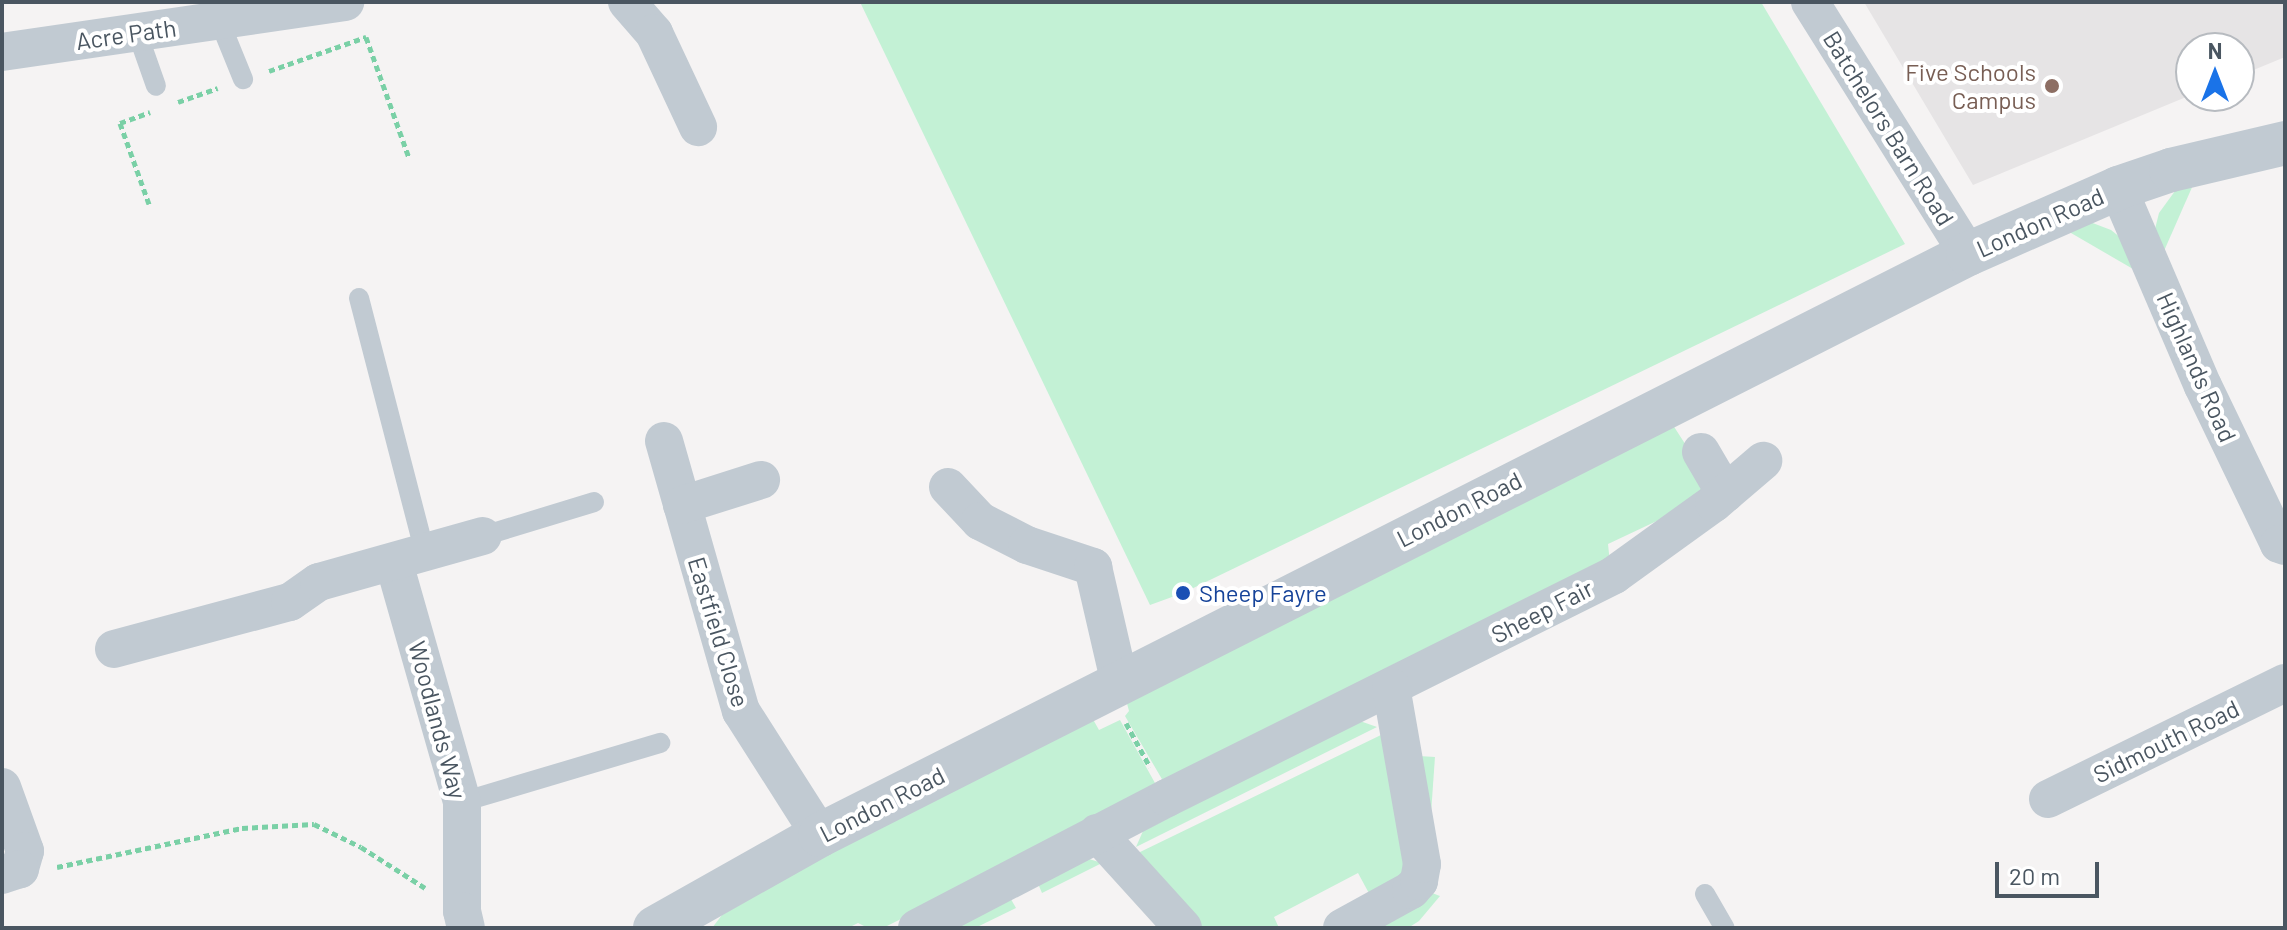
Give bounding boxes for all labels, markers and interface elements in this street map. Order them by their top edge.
street label: Acre Path [74,13,178,55]
street label: Batchelors Barn Road [1817,25,1961,231]
north arrow [2175,32,2255,112]
text: N [2208,37,2222,63]
place label: Five Schools Campus [1905,58,2036,114]
marker: Five Schools Campus [2043,77,2061,95]
street label: London Road [1972,181,2108,263]
street label: Highlands Road [2151,288,2243,446]
street label: London Road [1392,465,1526,553]
street label: Eastfield Close [683,553,755,711]
street label: Sheep Fair [1486,573,1598,649]
place label: Sheep Fayre [1199,579,1327,607]
marker: Sheep Fayre [1174,584,1192,602]
street label: Woodlands Way [403,638,473,802]
street label: Sidmouth Road [2089,693,2243,789]
street label: London Road [815,760,949,848]
scale bar [1999,846,2103,896]
text: 20 m [2009,861,2060,890]

